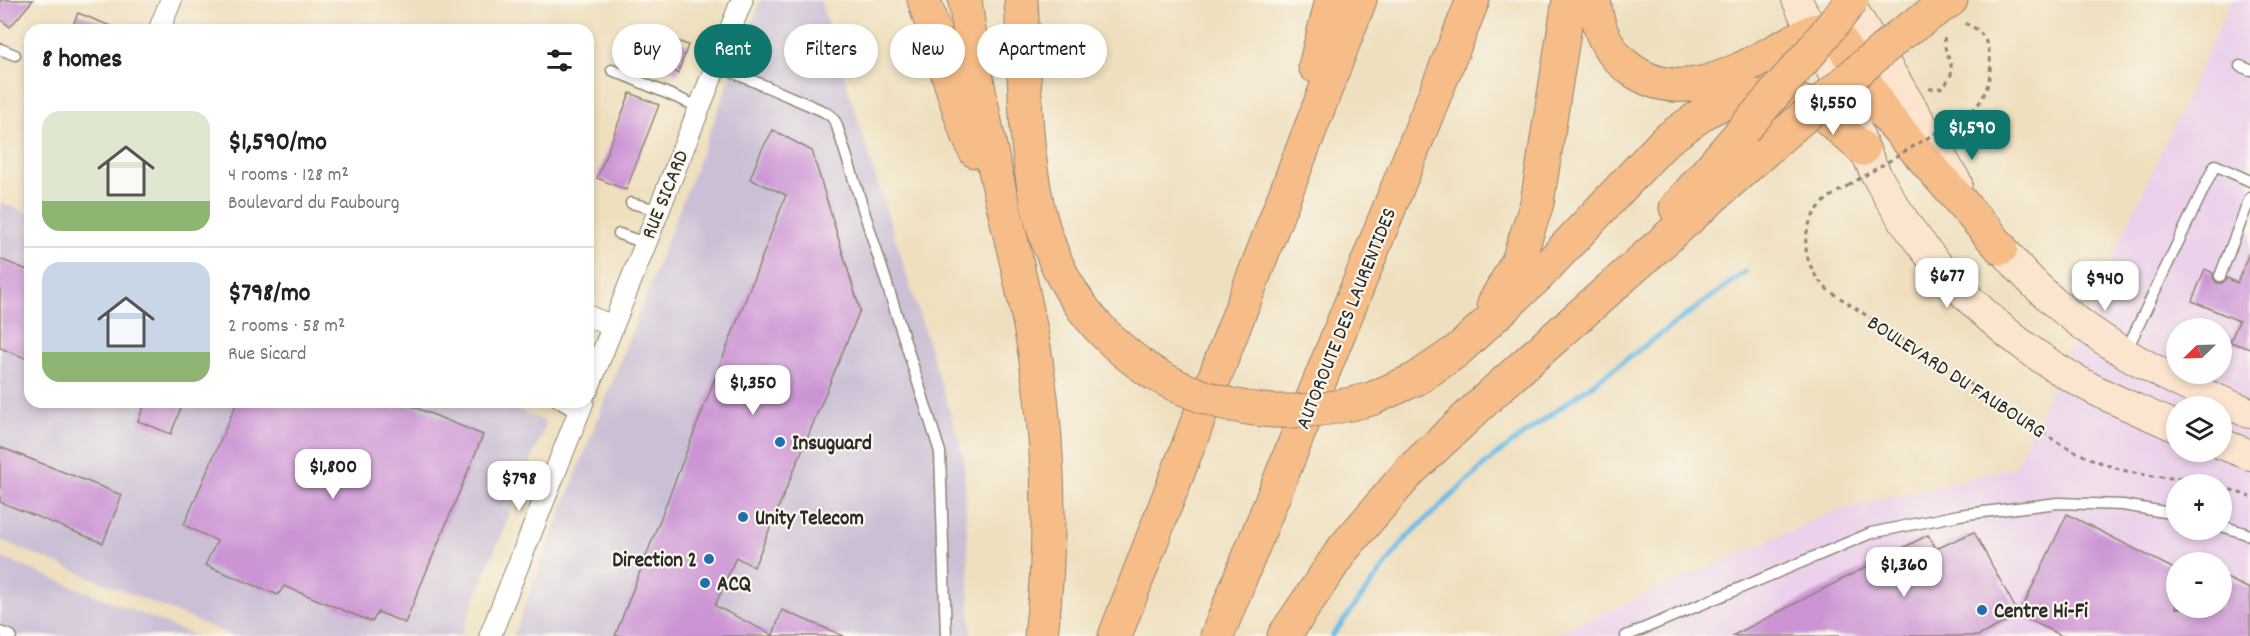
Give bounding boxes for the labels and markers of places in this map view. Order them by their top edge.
pin: $1,550 [1784,85,1882,136]
pin: $1,590 [1923,110,2021,161]
pin: $677 [1911,258,1983,309]
pin: $940 [2069,261,2141,312]
pin: $1,350 [704,365,802,416]
place label: Insuguard [792,430,872,460]
marker: Insuguard [773,435,787,449]
pin: $1,800 [284,449,382,500]
pin: $798 [483,461,555,512]
place label: Unity Telecom [755,505,864,535]
marker: Unity Telecom [736,510,750,524]
place label: Direction 2 [612,547,697,577]
pin: $1,360 [1855,547,1953,598]
marker: Direction 2 [702,552,716,566]
place label: ACQ [717,571,751,601]
marker: ACQ [698,576,712,590]
place label: Centre Hi-Fi [1994,598,2088,628]
marker: Centre Hi-Fi [1975,603,1989,617]

